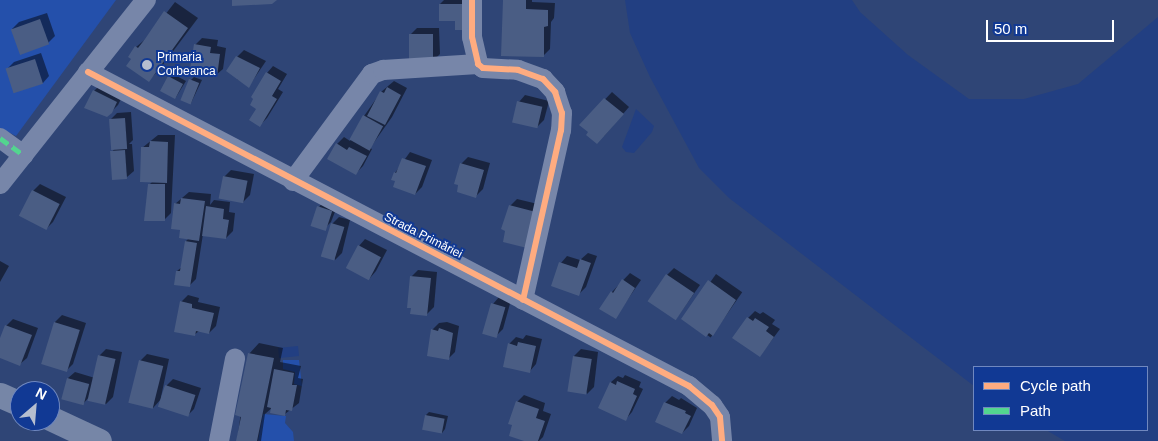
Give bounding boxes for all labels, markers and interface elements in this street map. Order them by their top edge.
scale bar [988,10,1116,42]
text: 50 m [994,20,1027,37]
place label: Primaria Corbeanca [157,51,216,79]
marker: Primaria Corbeanca [141,59,153,71]
street label: Strada Primăriei [381,210,465,262]
legend [973,366,1148,431]
text: Cycle path [1020,377,1091,394]
north arrow [10,381,60,431]
text: N [33,384,49,403]
text: Path [1020,402,1051,419]

